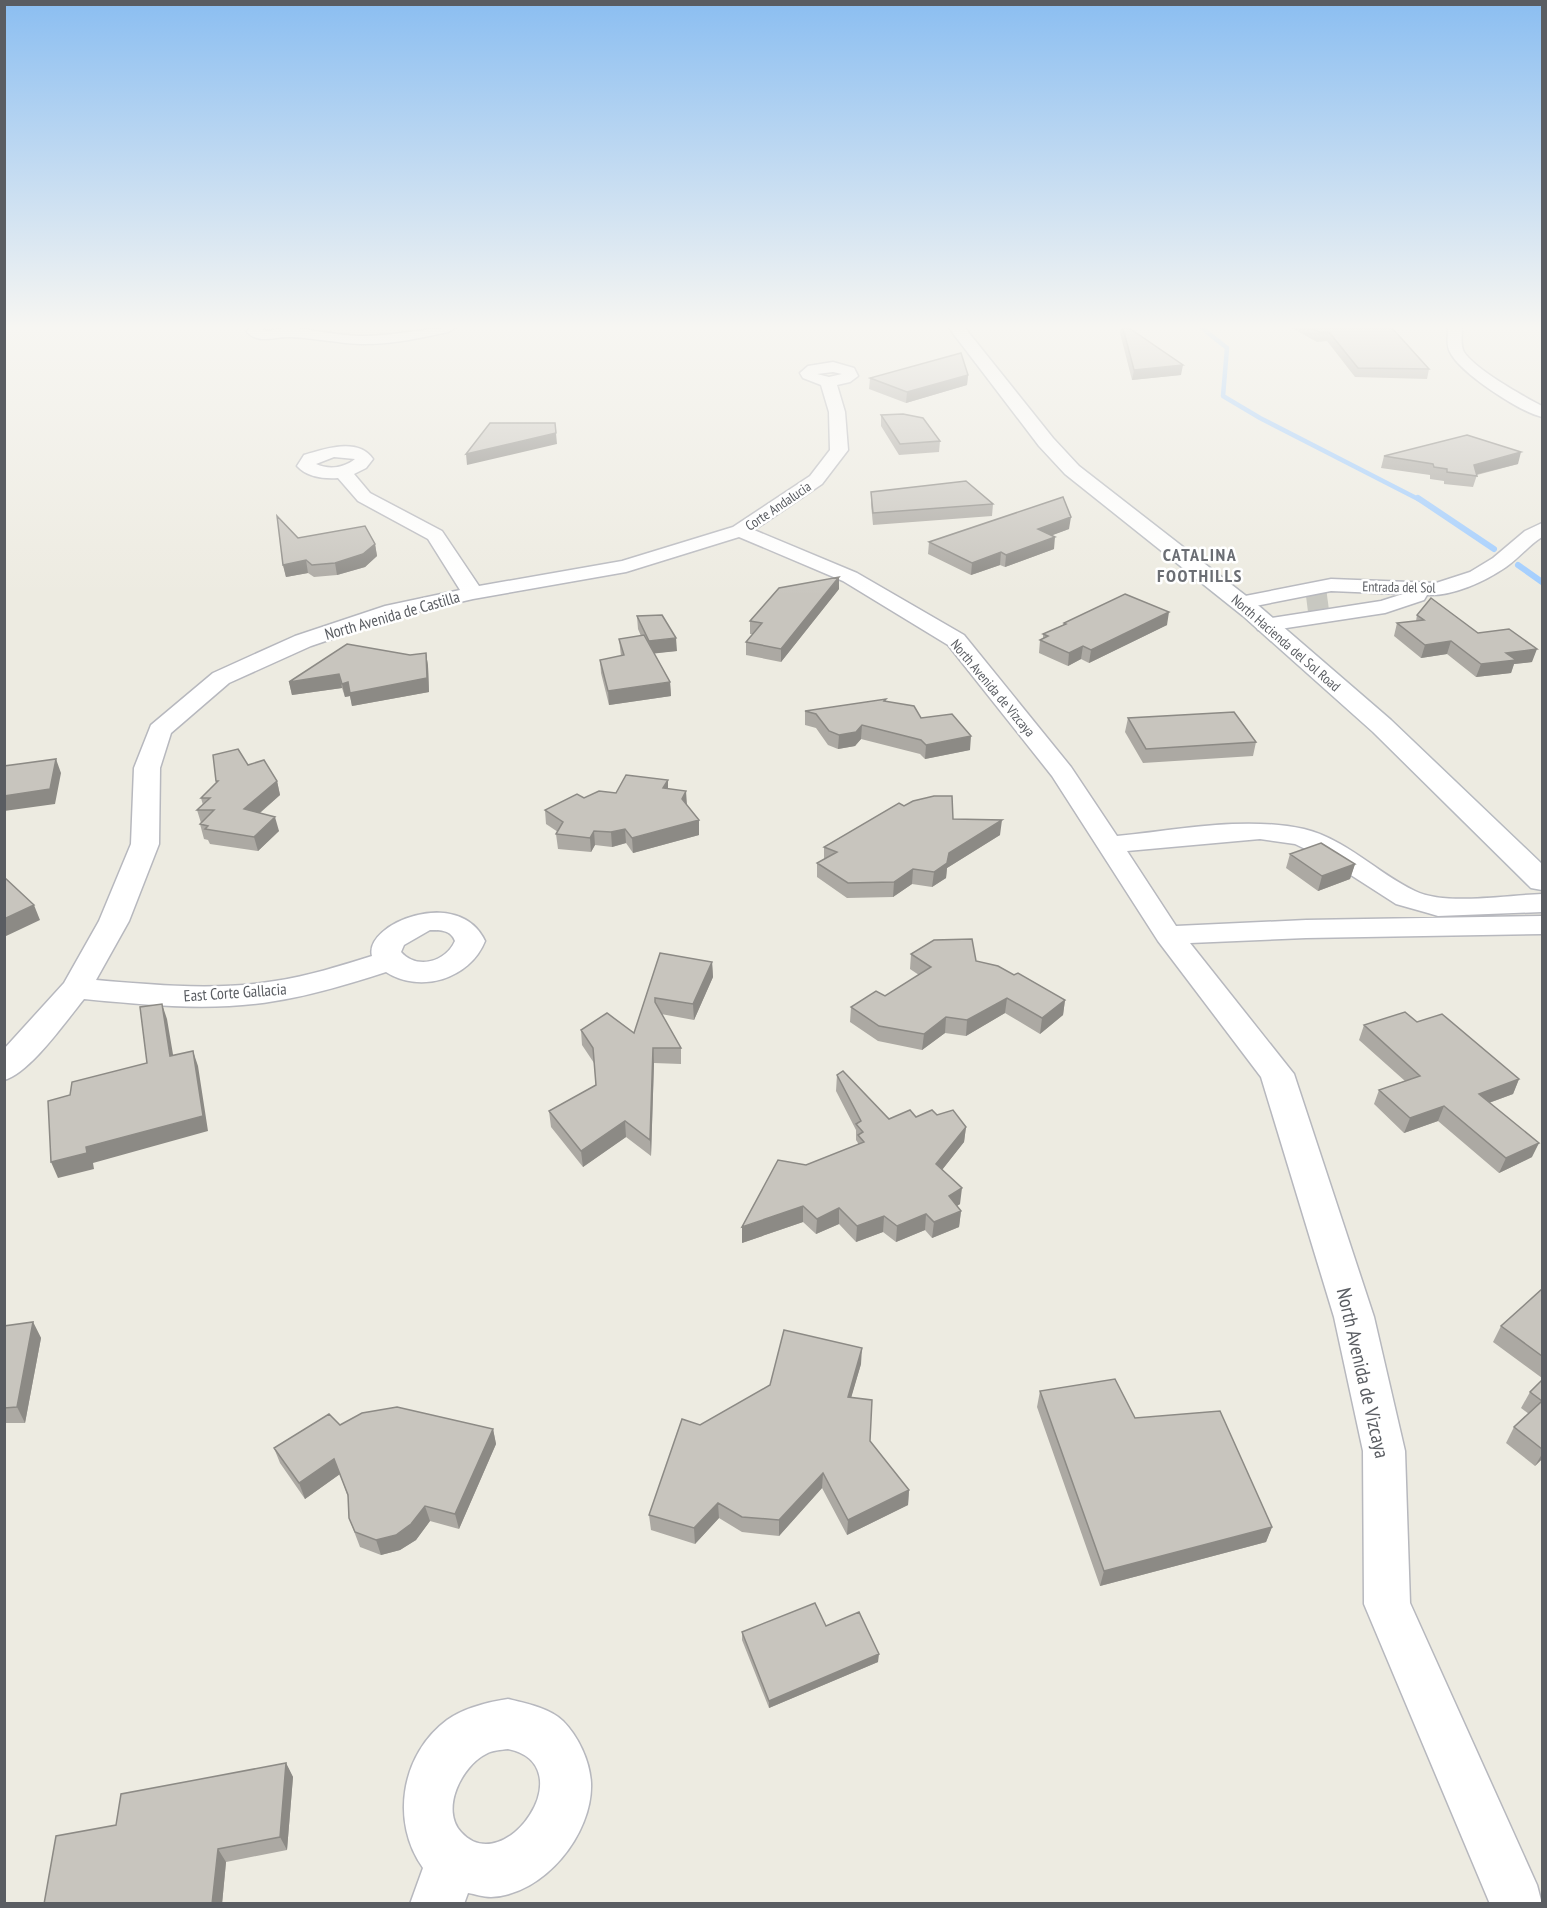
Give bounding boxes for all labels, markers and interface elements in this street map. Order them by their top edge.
street label: Corte Andalucia [742,477,814,535]
district label: CATALINA FOOTHILLS [1157,543,1243,587]
street label: Entrada del Sol [1362,577,1437,597]
street label: North Avenida de Castilla [322,586,462,644]
street label: North Hacienda del Sol Road [1228,591,1344,695]
street label: North Avenida de Vizcaya [947,636,1039,740]
street label: East Corte Gallacia [183,978,287,1006]
street label: North Avenida de Vizcaya [1331,1285,1395,1461]

